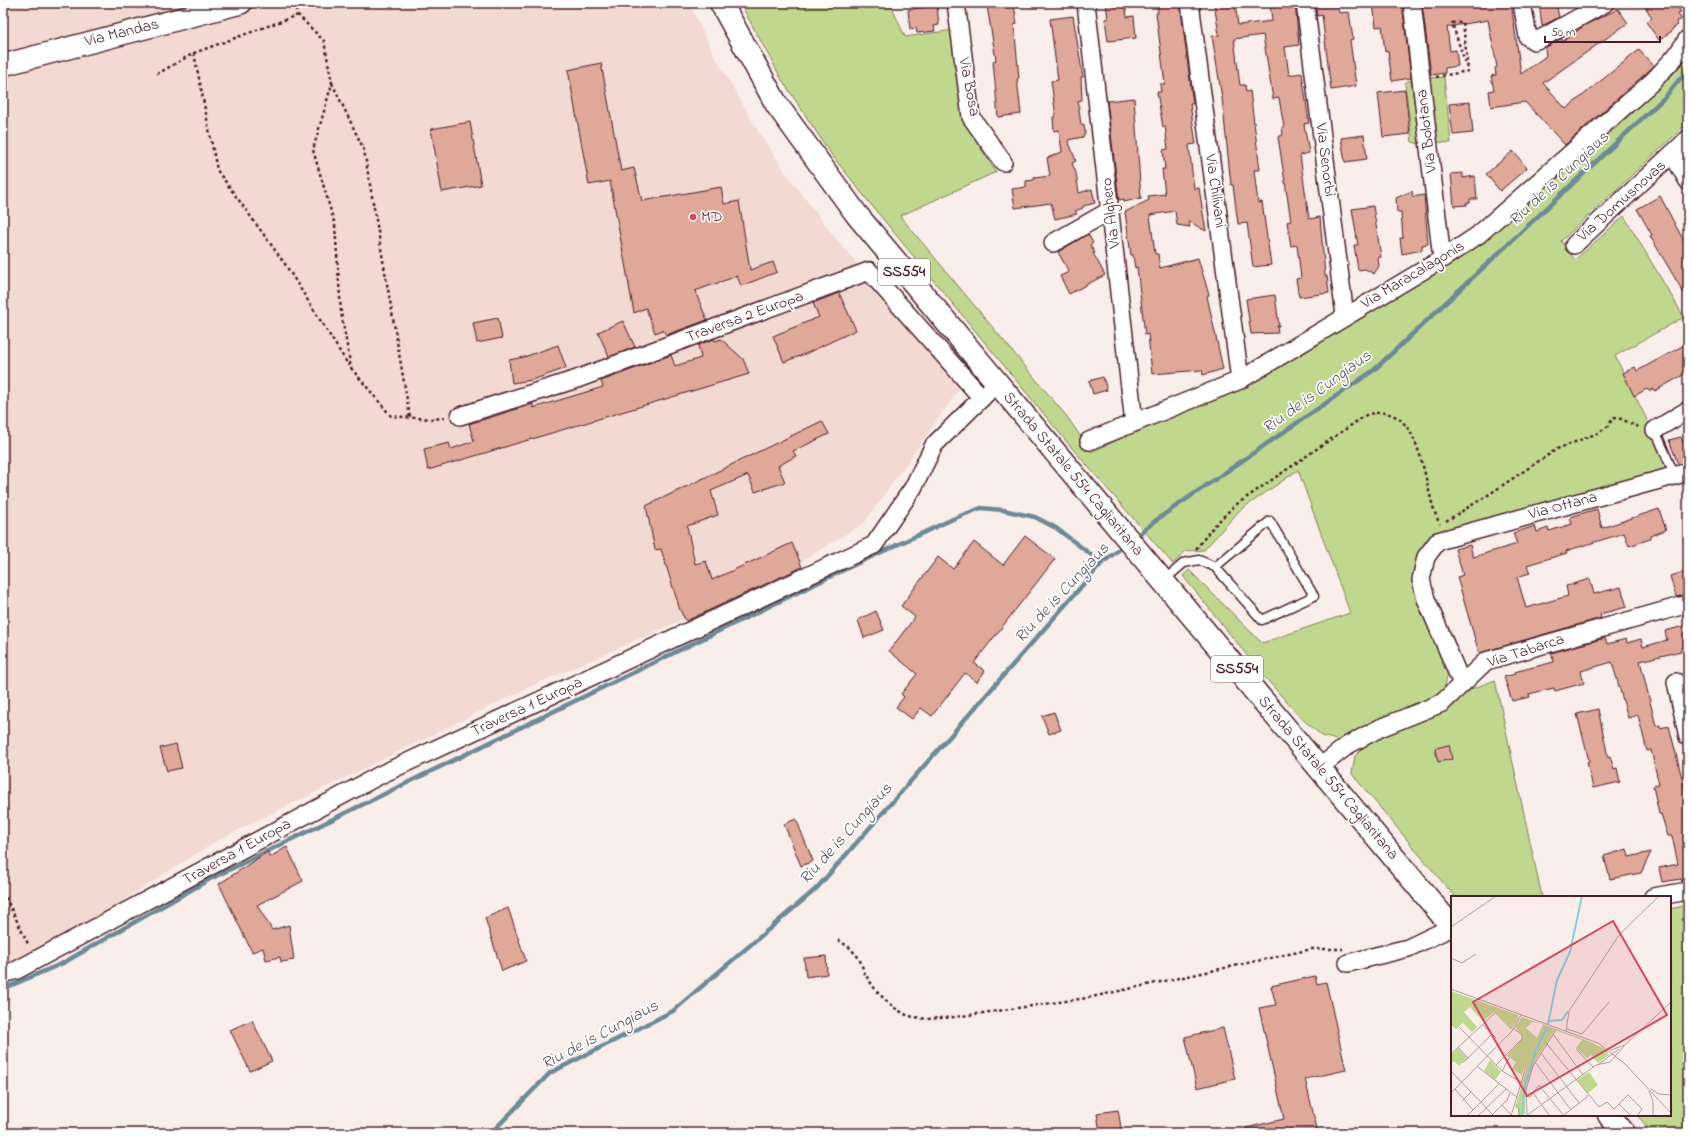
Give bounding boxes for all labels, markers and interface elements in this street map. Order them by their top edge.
street label: Via Mandas [81,12,162,54]
scale bar [1545,18,1660,44]
text: 50 m [1551,24,1575,42]
street label: Via Bosa [951,54,986,119]
street label: Via Bolotana [1410,88,1444,175]
street label: Via Senorbì [1308,121,1341,198]
water label: Riu de is Cungiaus [1503,126,1616,233]
street label: Via Chilivani [1198,152,1232,230]
street label: Via Domusnovas [1571,154,1672,248]
street label: Via Alghero [1095,176,1127,251]
place label: MD [701,205,722,229]
marker: MD [688,212,698,222]
street label: Via Maracalagonis [1356,235,1469,316]
road number: SS554 [878,259,930,285]
street label: Traversa 2 Europa [683,285,807,349]
water label: Riu de is Cungiaus [1257,344,1378,441]
street label: Strada Statale 554 Cagliaritana [997,386,1149,562]
street label: Via Ottana [1525,485,1600,527]
water label: Riu de is Cungiaus [1009,537,1116,650]
street label: Via Tabarca [1484,627,1567,675]
road number: SS554 [1211,656,1263,682]
street label: Traversa 1 Europa [467,671,587,743]
street label: Strada Statale 554 Cagliaritana [1252,690,1404,866]
water label: Riu de is Cungiaus [793,777,900,891]
street label: Traversa 1 Europa [178,812,296,892]
inset map [1451,896,1671,1116]
water label: Riu de is Cungiaus [537,993,664,1077]

